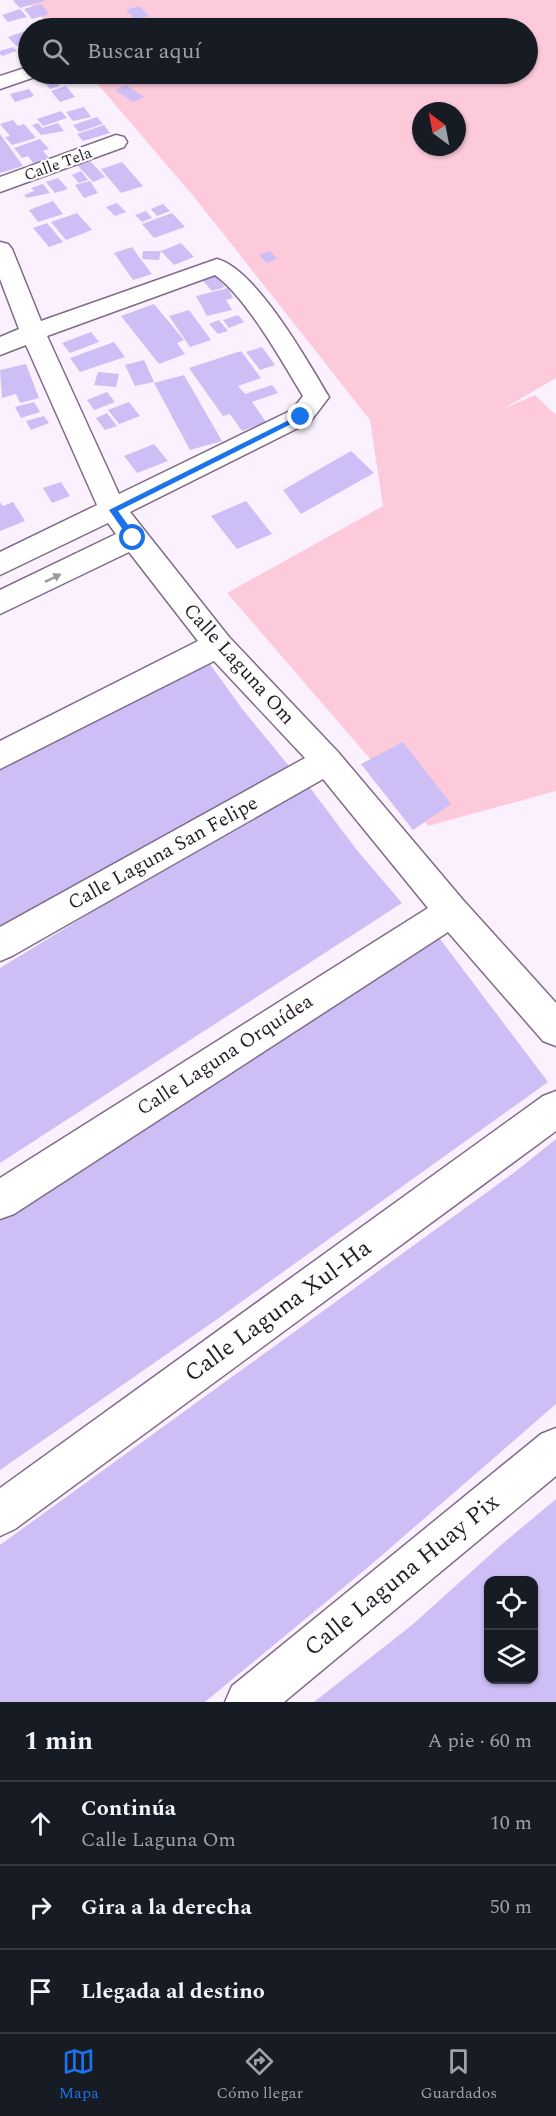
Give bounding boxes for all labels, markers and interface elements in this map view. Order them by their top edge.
search box [18,18,538,84]
icon: search [39,35,72,68]
text: Buscar aquí [87,35,201,68]
north arrow [412,102,466,156]
street label: Calle Tela [21,141,96,187]
route end [287,403,313,429]
route start [119,524,145,550]
one-way arrow [44,573,61,582]
street label: Calle Laguna Om [176,596,302,732]
street label: Calle Laguna San Felipe [62,788,264,918]
street label: Calle Laguna Orquídea [131,987,319,1123]
street label: Calle Laguna Xul-Ha [177,1231,379,1391]
street label: Calle Laguna Huay Pix [296,1485,508,1665]
map controls [484,1576,538,1684]
button: locate [484,1576,538,1630]
button: layers [484,1630,538,1684]
text: 1 min [24,1721,93,1761]
text: A pie · 60 m [428,1726,532,1756]
text: Continúa [81,1792,176,1825]
icon: ahead [24,1807,57,1840]
text: 10 m [490,1808,532,1838]
text: Calle Laguna Om [81,1825,236,1855]
icon: right [24,1891,57,1924]
text: Gira a la derecha [81,1891,252,1924]
text: 50 m [490,1892,532,1922]
icon: arrive [24,1975,57,2008]
text: Llegada al destino [81,1975,265,2008]
tab: Mapa [59,2045,99,2105]
tab: Cómo llegar [216,2045,303,2105]
tab: Guardados [421,2045,497,2105]

